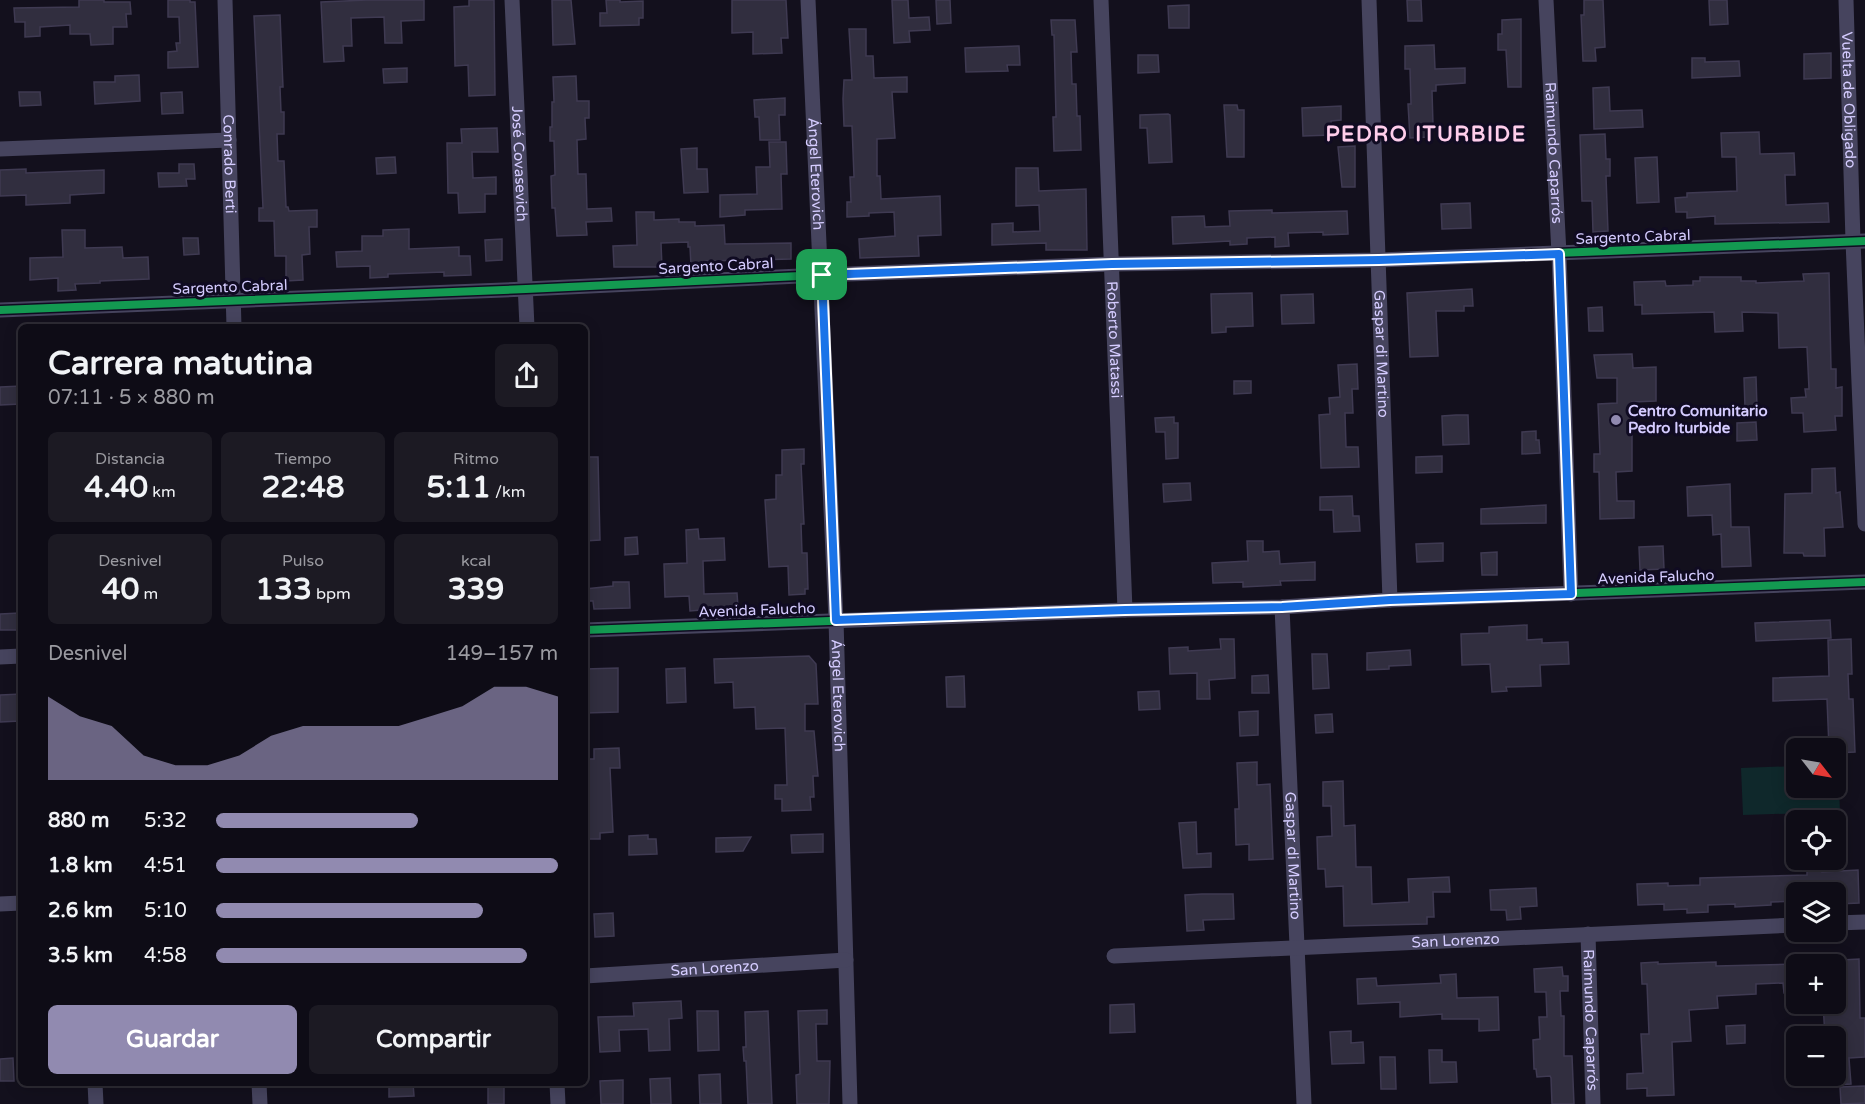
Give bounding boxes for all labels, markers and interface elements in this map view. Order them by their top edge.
street label: Vuelta de Obligado [1838,31,1860,169]
street label: Raimundo Caparrós [1541,82,1566,224]
street label: José Covasevich [508,106,531,222]
street label: Conrado Berti [219,114,240,214]
street label: Ángel Eterovich [804,117,827,231]
district label: PEDRO ITURBIDE [1325,122,1527,147]
street label: Sargento Cabral [1575,226,1691,248]
pin [796,249,847,300]
street label: Sargento Cabral [658,254,774,278]
icon: arrive [805,258,838,291]
street label: Sargento Cabral [172,276,288,298]
street label: Roberto Matassi [1103,281,1126,399]
street label: Gaspar di Martino [1370,289,1393,418]
text: Carrera matutina [48,344,313,383]
button: share [495,344,558,407]
text: 07:11 · 5 × 880 m [48,386,215,410]
place label: Centro Comunitario Pedro Iturbide [1628,402,1768,437]
marker: Centro Comunitario Pedro Iturbide [1609,413,1623,427]
text: Distancia [95,449,165,469]
text: Tiempo [274,449,332,469]
text: Ritmo [453,449,499,469]
text: 4.40 [84,469,148,506]
text: 22:48 [261,469,345,506]
text: 5:11 [427,469,491,506]
text: km [148,482,176,502]
text: /km [491,482,525,502]
text: Desnivel [98,551,162,571]
text: Pulso [282,551,324,571]
text: kcal [461,551,491,571]
street label: Avenida Falucho [1597,566,1715,588]
text: 40 [102,571,139,608]
text: 133 [255,571,312,608]
text: 339 [448,571,504,608]
text: m [139,584,158,604]
text: bpm [312,584,351,604]
street label: Avenida Falucho [698,599,816,621]
street label: Ángel Eterovich [828,639,849,752]
text: Desnivel [48,642,127,666]
text: 149–157 m [445,642,558,666]
north arrow [1786,738,1846,798]
map controls [1786,738,1846,1086]
street label: Gaspar di Martino [1281,791,1305,920]
text: 880 m [48,809,109,833]
text: 5:32 [144,809,187,833]
button: locate [1786,810,1846,870]
text: 1.8 km [48,854,113,878]
text: 4:51 [144,854,187,878]
button: layers [1786,882,1846,942]
text: 2.6 km [48,899,113,923]
text: 5:10 [144,899,187,923]
street label: San Lorenzo [1411,930,1500,951]
text: 3.5 km [48,944,113,968]
text: 4:58 [144,944,187,968]
street label: Raimundo Caparrós [1579,949,1602,1091]
button: + [1786,954,1846,1014]
street label: San Lorenzo [670,956,759,980]
button: Guardar [48,1005,297,1074]
button: Compartir [309,1005,558,1074]
button: − [1786,1026,1846,1086]

